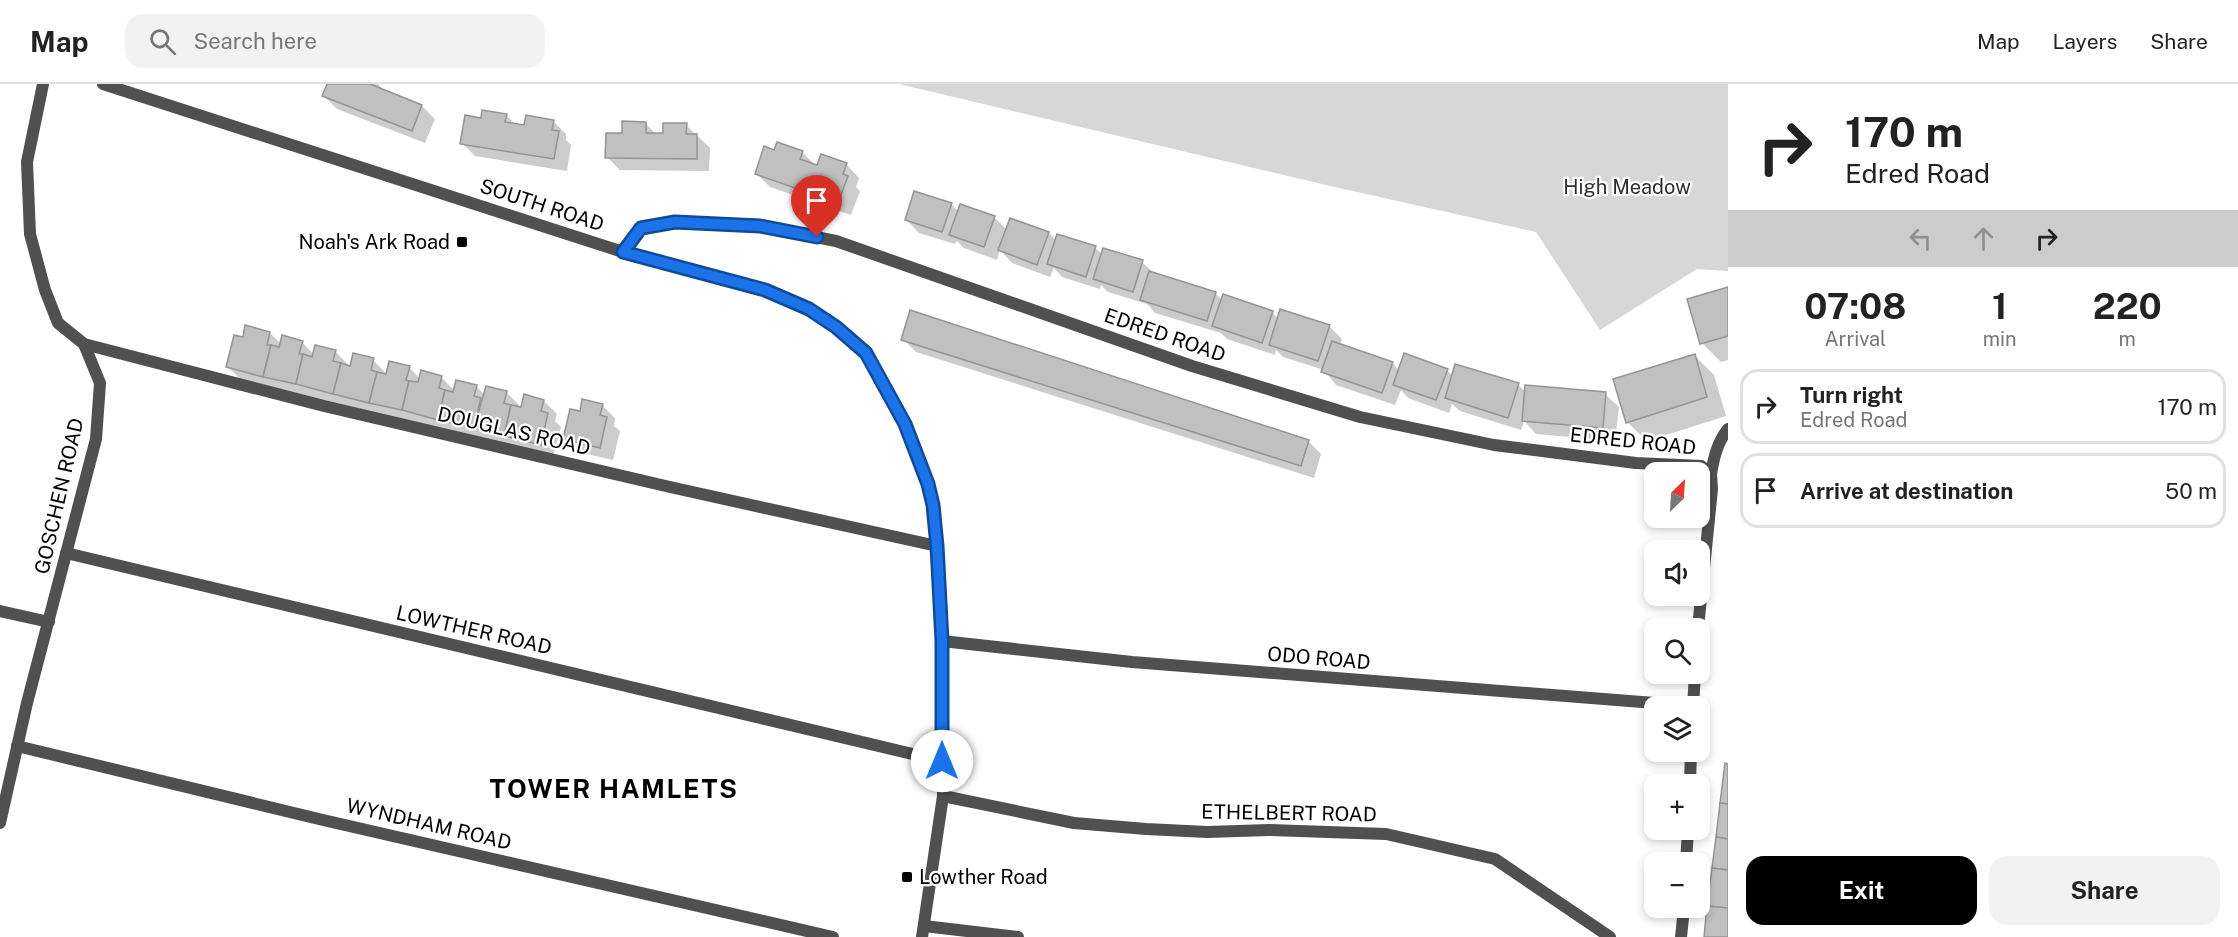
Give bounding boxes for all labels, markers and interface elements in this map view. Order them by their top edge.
search box [125,14,545,68]
text: Map [30,25,89,58]
icon: search [146,25,179,58]
text: Search here [194,28,317,54]
text: Map [1977,29,2020,54]
text: Layers [2053,29,2117,54]
text: Share [2150,29,2208,54]
text: 170 m [1845,107,1963,156]
icon: right [1746,108,1824,186]
text: Edred Road [1845,157,1990,189]
street label: SOUTH ROAD [477,174,607,236]
pin [791,175,842,237]
park label: High Meadow [1563,175,1691,199]
icon: arrive [800,184,833,217]
icon: left [1904,222,1937,255]
icon: ahead [1967,222,2000,255]
icon: right [2030,222,2063,255]
place label: Noah's Ark Road [299,230,450,254]
marker: Noah's Ark Road [455,235,469,249]
text: 07:08 [1804,285,1906,327]
text: 1 [1992,285,2007,327]
text: 220 [2093,285,2162,327]
street label: EDRED ROAD [1101,303,1229,367]
text: Arrival [1824,327,1886,351]
text: min [1983,327,2017,351]
text: m [2119,327,2136,351]
text: Turn right [1800,382,1903,408]
icon: right [1749,390,1782,423]
text: 170 m [2157,394,2217,420]
street label: DOUGLAS ROAD [435,402,593,460]
text: Edred Road [1800,408,1907,432]
street label: GOSCHEN ROAD [29,416,89,576]
street label: EDRED ROAD [1569,422,1697,460]
north arrow [1644,462,1710,528]
map controls [1644,462,1710,918]
icon: arrive [1749,474,1782,507]
text: Arrive at destination [1800,478,2013,504]
text: 50 m [2165,478,2217,504]
button: sound [1644,540,1710,606]
street label: LOWTHER ROAD [394,600,554,660]
button: search [1644,618,1710,684]
street label: ODO ROAD [1266,642,1372,674]
button: layers [1644,696,1710,762]
position arrow [910,729,974,793]
district label: TOWER HAMLETS [490,773,738,804]
button: + [1644,774,1710,840]
street label: WYNDHAM ROAD [344,793,514,855]
street label: ETHELBERT ROAD [1201,799,1377,827]
button: − [1644,852,1710,918]
button: Exit [1746,856,1977,925]
button: Share [1989,856,2220,925]
place label: Lowther Road [919,865,1048,889]
marker: Lowther Road [900,870,914,884]

